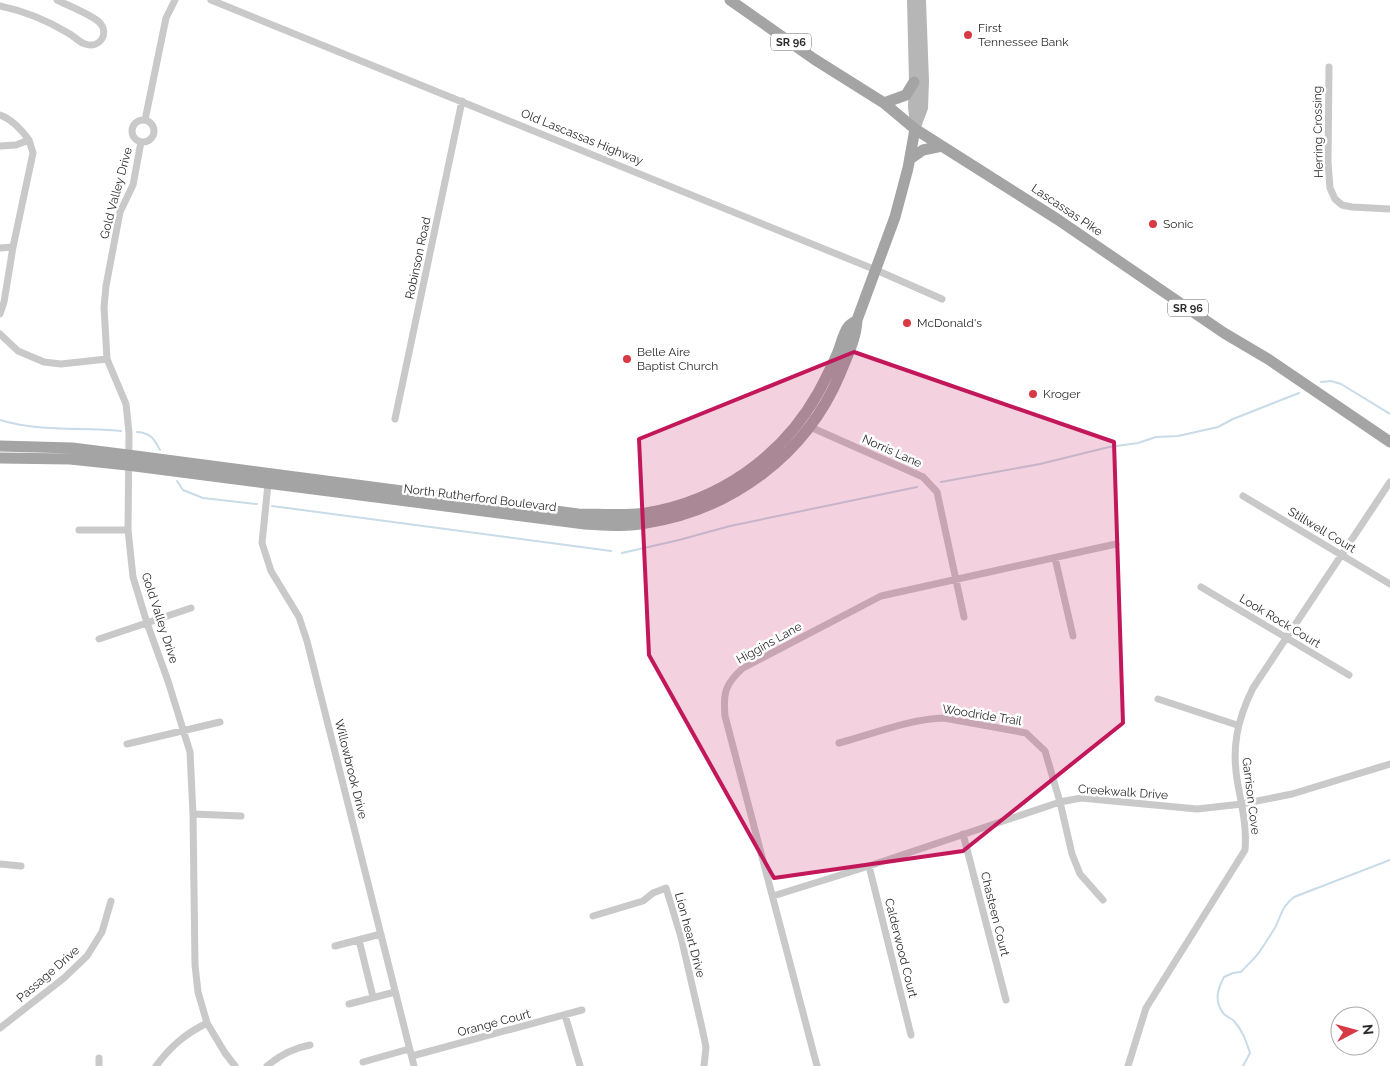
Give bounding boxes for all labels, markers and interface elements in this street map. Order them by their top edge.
place label: First Tennessee Bank [978,21,1069,49]
marker: First Tennessee Bank [962,29,974,41]
road number: SR 96 [771,34,811,51]
street label: Herring Crossing [1310,86,1326,178]
street label: Old Lascassas Highway [519,106,646,168]
street label: Gold Valley Drive [97,146,135,240]
street label: Lascassas Pike [1029,181,1105,239]
street label: Robinson Road [402,216,434,300]
place label: Sonic [1163,217,1194,231]
marker: Sonic [1147,218,1159,230]
road number: SR 96 [1168,300,1208,316]
place label: McDonald's [917,316,982,330]
marker: McDonald's [901,317,913,329]
place label: Belle Aire Baptist Church [637,345,718,373]
marker: Belle Aire Baptist Church [621,353,633,365]
place label: Kroger [1043,387,1081,401]
marker: Kroger [1027,388,1039,400]
street label: Norris Lane [860,432,924,470]
street label: North Rutherford Boulevard [403,482,557,514]
street label: Stillwell Court [1286,504,1358,556]
street label: Gold Valley Drive [139,571,181,665]
street label: Look Rock Court [1237,591,1323,651]
street label: Higgins Lane [734,619,804,667]
street label: Woodride Trail [941,702,1024,728]
street label: Willowbrook Drive [332,718,370,820]
street label: Garrison Cove [1239,757,1263,835]
street label: Creekwalk Drive [1078,782,1168,802]
street label: Chasteen Court [978,870,1012,958]
street label: Lion heart Drive [672,891,708,979]
street label: Calderwood Court [882,897,920,999]
street label: Passage Drive [14,943,82,1005]
north arrow [1330,1006,1380,1056]
street label: Orange Court [456,1007,532,1039]
text: N [1359,1023,1376,1036]

